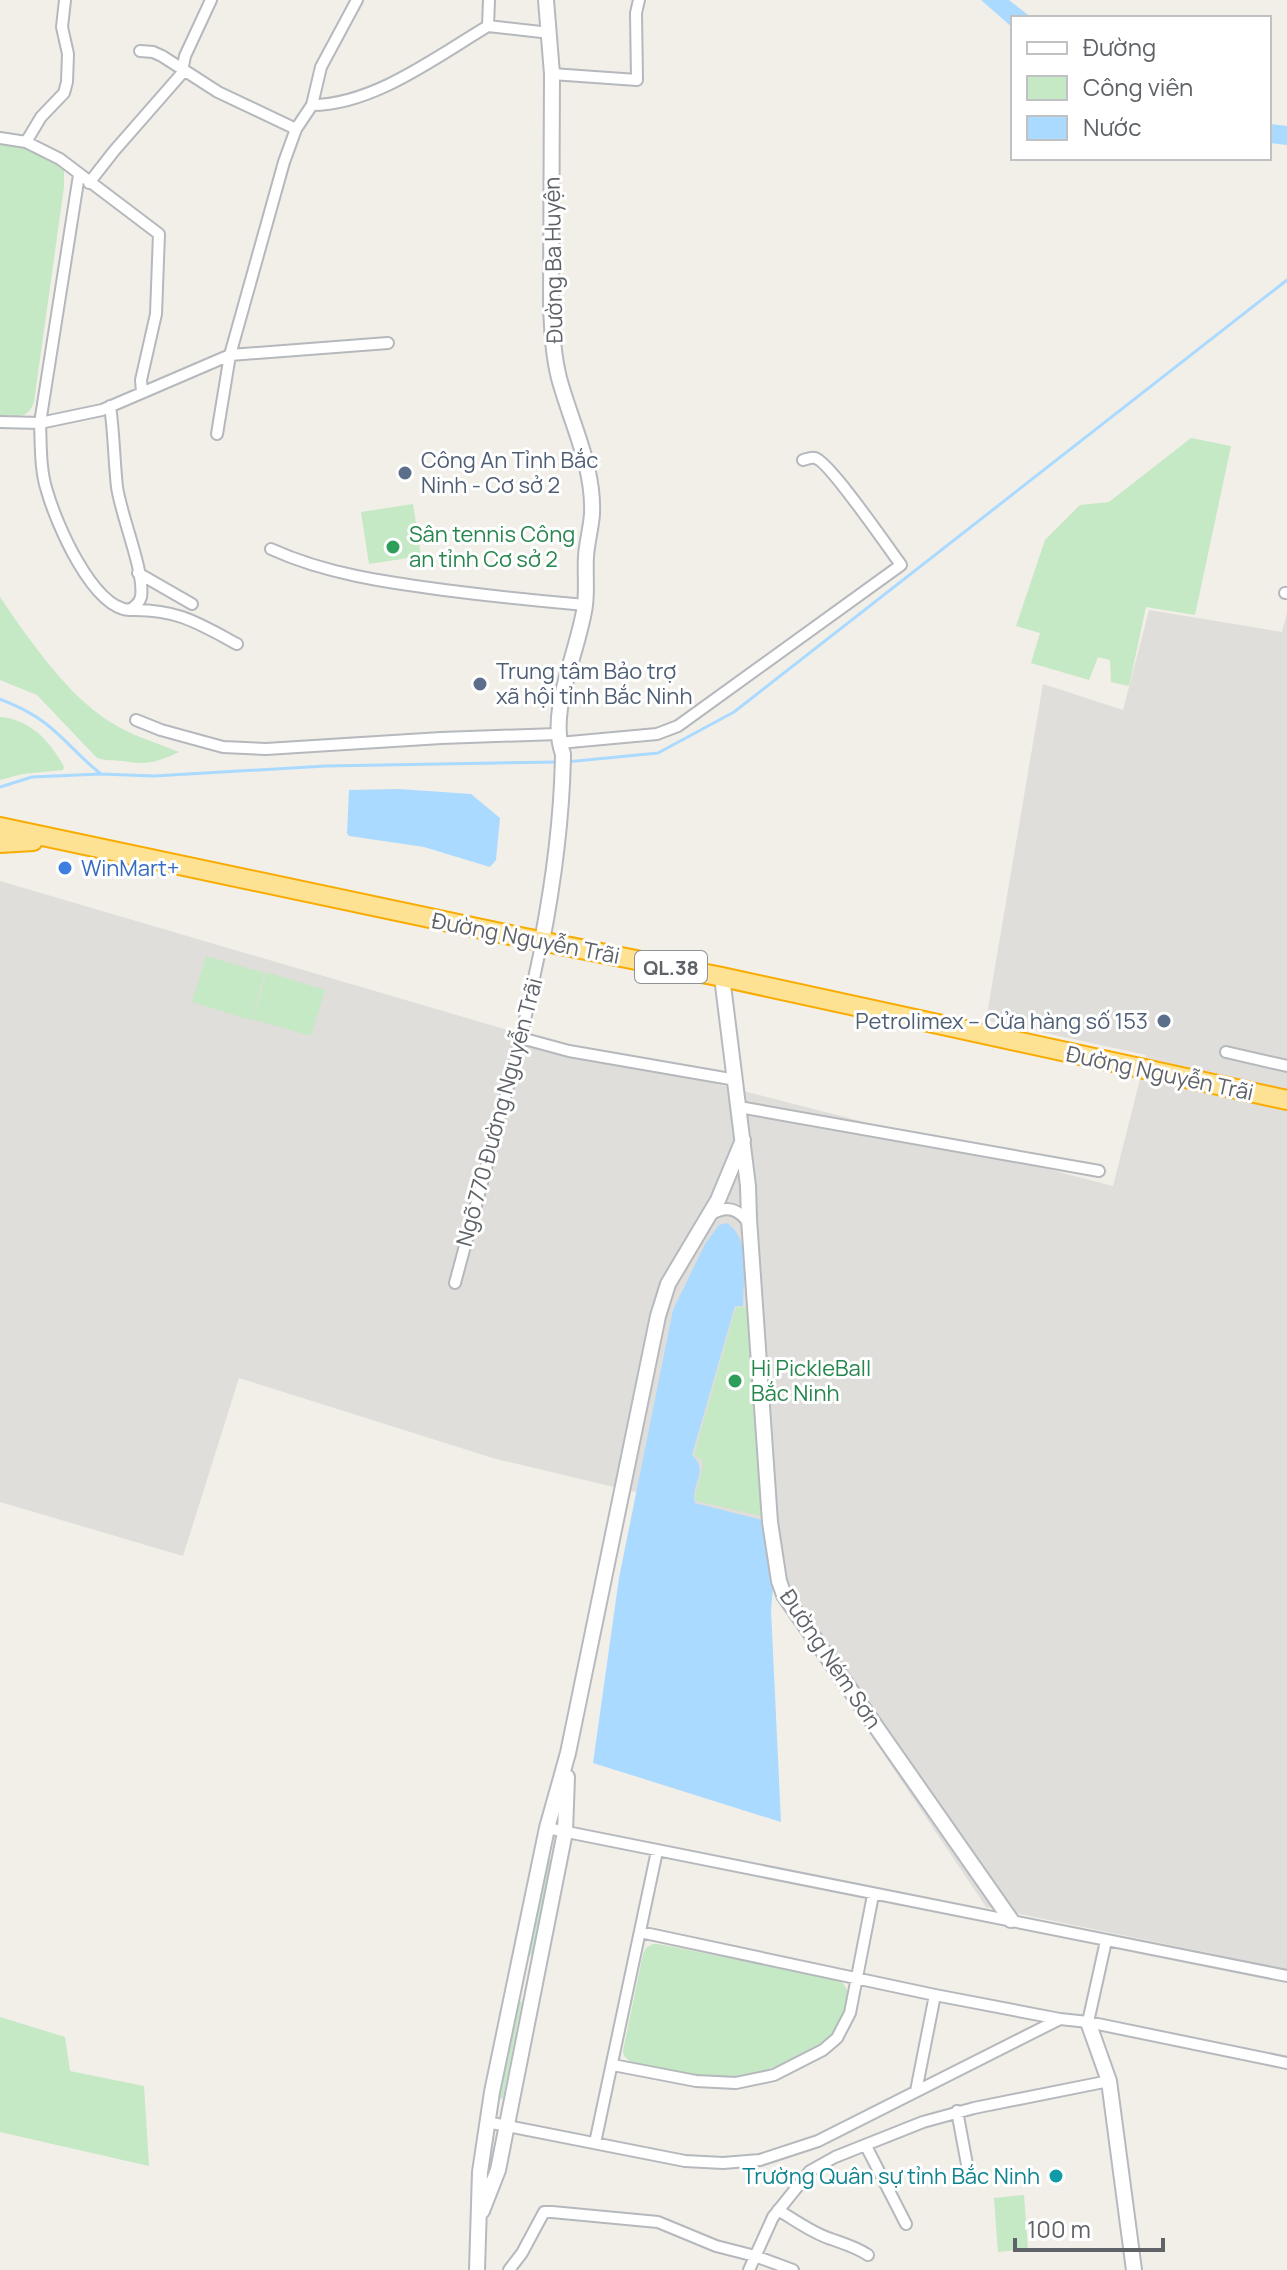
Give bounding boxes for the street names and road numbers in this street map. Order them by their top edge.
street label: Đường Ba Huyện [537,176,569,344]
street label: Đường Nguyễn Trãi [429,905,623,971]
road number: QL.38 [635,951,707,983]
street label: Ngõ 770 Đường Nguyễn Trãi [449,974,549,1250]
street label: Đường Nguyễn Trãi [1064,1038,1256,1108]
street label: Đường Ném Sơn [773,1584,889,1734]

